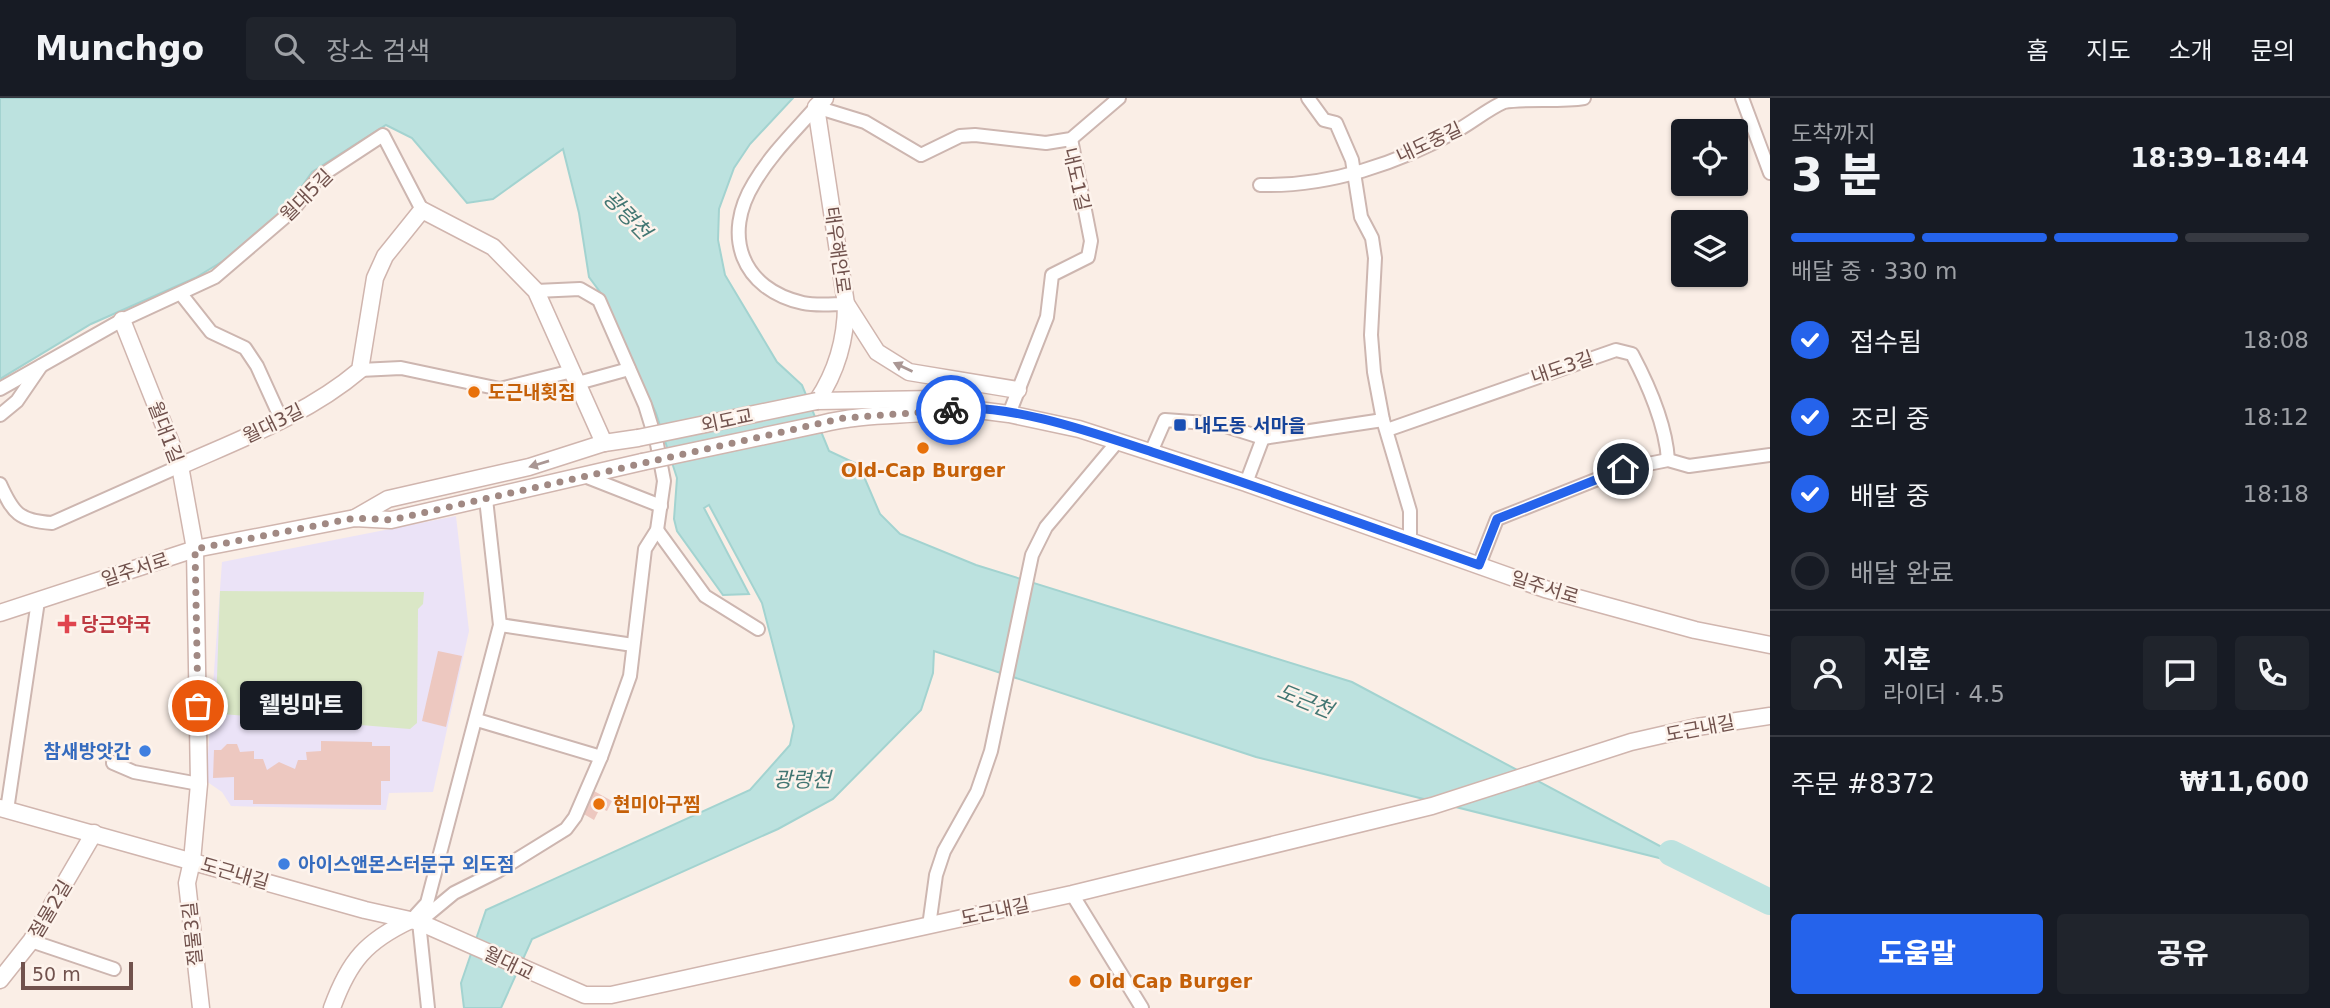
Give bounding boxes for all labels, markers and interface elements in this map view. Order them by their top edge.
search box [246,17,736,80]
text: Munchgo [35,29,204,68]
icon: search [270,29,308,67]
text: 장소 검색 [326,36,430,66]
text: 홈 [2026,37,2048,65]
text: 지도 [2086,37,2131,65]
text: 소개 [2169,37,2213,65]
text: 문의 [2251,37,2295,65]
street label: 내도중길 [1393,117,1465,167]
map controls [1671,119,1748,287]
button: locate [1671,119,1748,196]
text: 도착까지 [1791,121,1876,147]
text: 18:39–18:44 [2130,143,2309,173]
street label: 내도1길 [1059,145,1095,213]
text: 3 분 [1791,148,1881,202]
street label: 월대5길 [275,164,337,226]
water label: 광령천 [598,186,658,246]
street label: 태우해안로 [821,205,855,295]
button: layers [1671,210,1748,287]
text: 배달 중 · 330 m [1791,258,1957,284]
icon: check [1791,321,1829,359]
text: 접수됨 [1850,327,1922,357]
text: 18:08 [2243,327,2309,353]
street label: 내도3길 [1528,346,1596,388]
one-way arrow [893,362,913,373]
courier [916,375,986,445]
place label: 도근내횟집 [488,381,575,403]
marker: 도근내횟집 [466,384,482,400]
icon: bike [932,391,970,429]
street label: 월대1길 [144,398,188,466]
icon: check [1791,398,1829,436]
street label: 월대3길 [239,399,307,447]
street label: 외도교 [699,404,755,436]
text: 조리 중 [1850,404,1930,434]
text: 18:12 [2243,404,2309,430]
place label: 내도동 서마을 [1194,414,1306,436]
marker: 내도동 서마을 [1172,417,1188,433]
pin [1593,439,1653,499]
marker: Old-Cap Burger [915,440,931,456]
icon: home [1604,450,1642,488]
one-way arrow [528,459,549,469]
place label: Old-Cap Burger [841,459,1006,481]
icon: check [1791,475,1829,513]
text: 배달 중 [1850,481,1930,511]
text: 18:18 [2243,481,2309,507]
street label: 일주서로 [98,548,172,590]
text: 배달 완료 [1850,558,1954,588]
street label: 일주서로 [1508,566,1582,608]
place label: 당근약국 [81,613,151,635]
marker: 당근약국 [59,616,75,632]
button: person [1791,636,1865,710]
button: chat [2143,636,2217,710]
button: phone [2235,636,2309,710]
text: 지훈 [1883,644,1931,674]
pin [168,676,228,736]
water label: 도근천 [1274,679,1339,724]
text: 라이더 · 4.5 [1883,681,2005,707]
callout: 웰빙마트 [240,682,362,730]
icon: bag [179,687,217,725]
text: 웰빙마트 [259,692,343,718]
street label: 도근내길 [1664,711,1736,745]
place label: 참새방앗간 [44,740,132,762]
marker: 참새방앗간 [137,743,153,759]
text: ₩11,600 [2180,767,2309,797]
water label: 광령천 [773,768,834,792]
text: 주문 #8372 [1791,769,1935,799]
place label: 현미아구찜 [613,793,700,815]
marker: 현미아구찜 [591,796,607,812]
street label: 도근내길 [198,853,272,893]
place label: 아이스앤몬스터문구 외도점 [298,853,514,875]
marker: 아이스앤몬스터문구 외도점 [276,856,292,872]
street label: 절물2길 [24,876,76,942]
street label: 도근내길 [959,893,1031,929]
street label: 절물3길 [178,901,206,967]
button: 도움말 [1791,914,2043,994]
button: 공유 [2057,914,2309,994]
street label: 월대교 [481,942,537,984]
scale bar [21,959,133,991]
text: 50 m [32,963,81,985]
place label: Old Cap Burger [1089,970,1253,992]
marker: Old Cap Burger [1067,973,1083,989]

